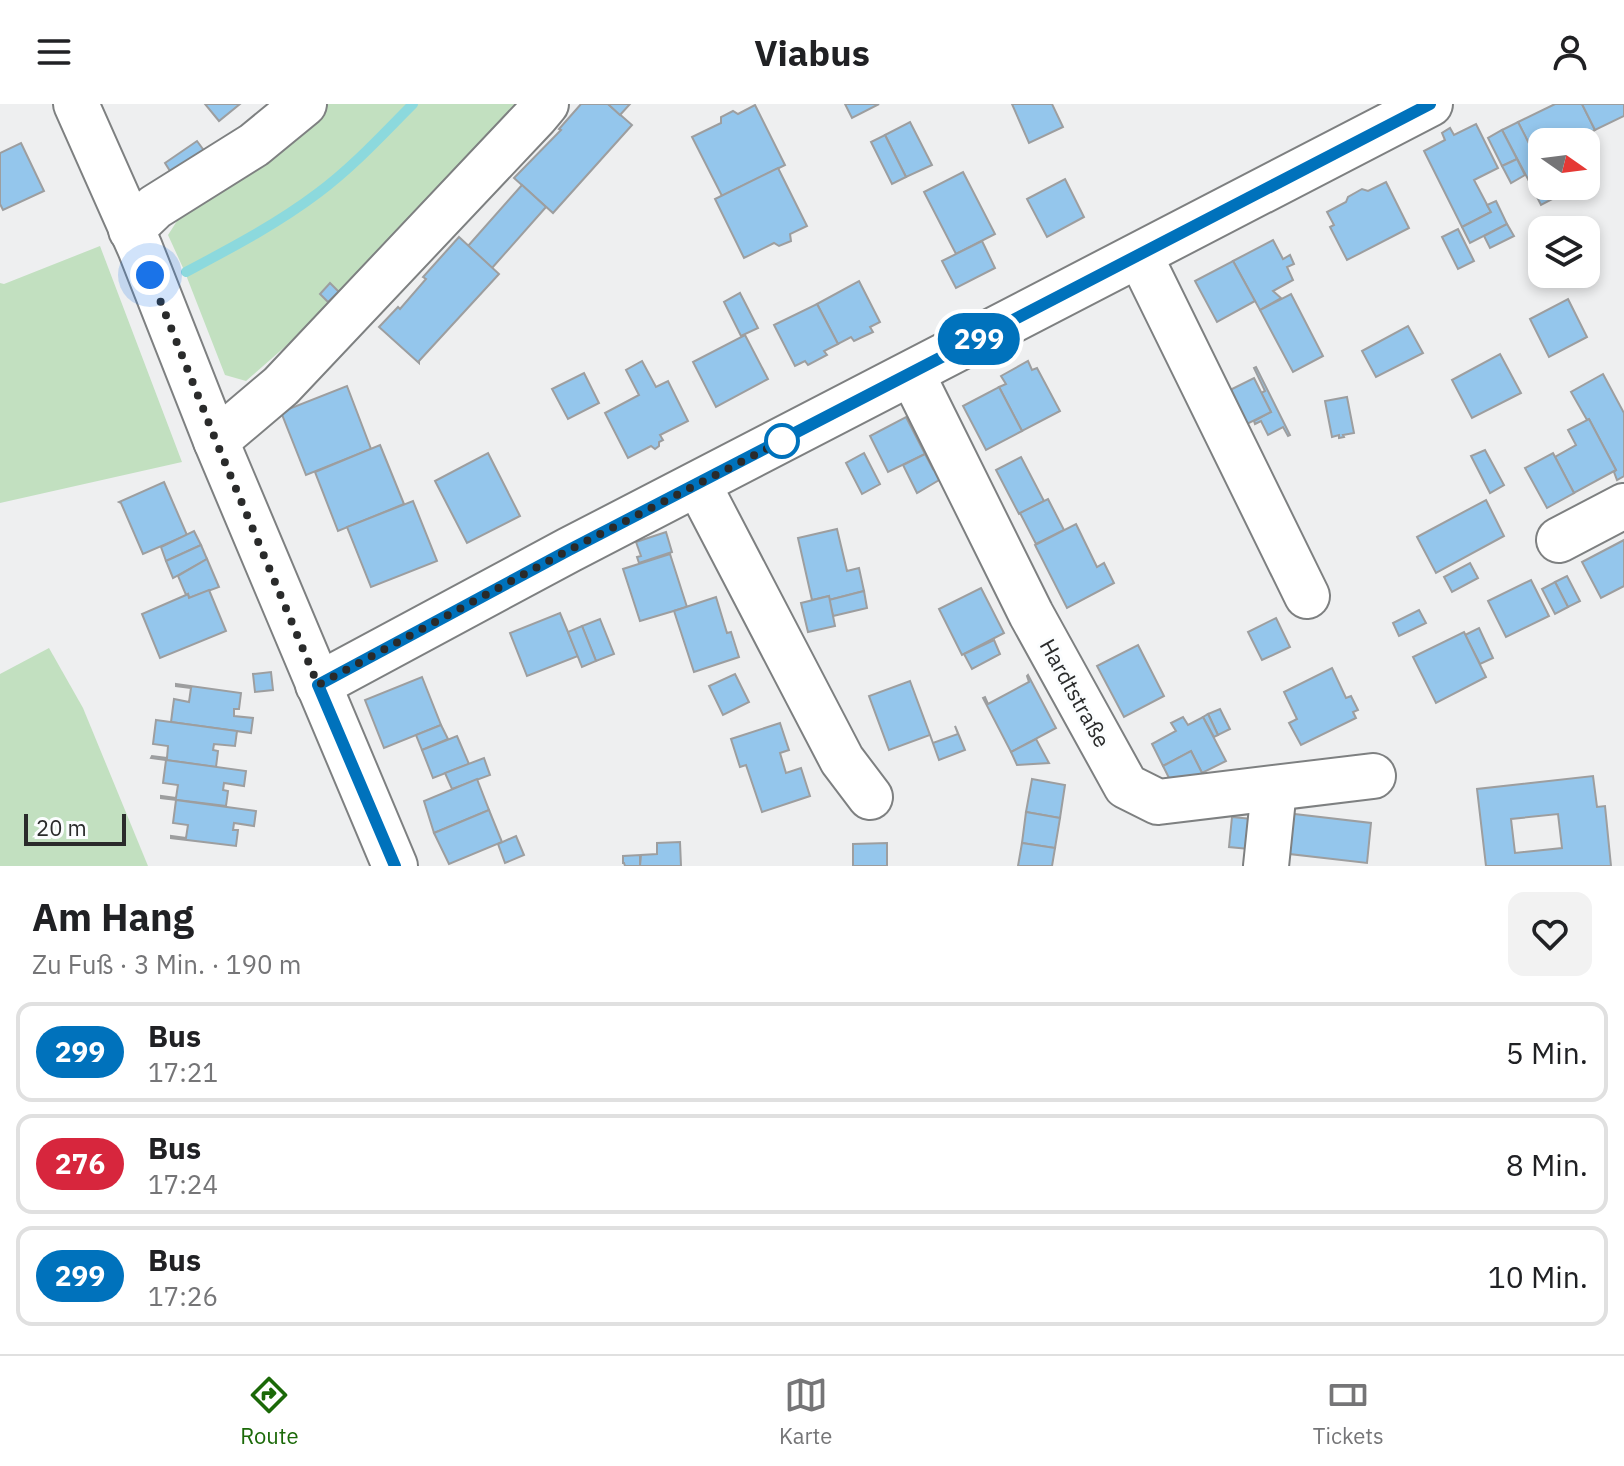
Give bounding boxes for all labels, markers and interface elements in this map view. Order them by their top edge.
text: Viabus [754,29,870,76]
icon: menu [32,30,76,74]
icon: person [1548,30,1592,74]
north arrow [1528,128,1600,200]
map controls [1528,128,1600,288]
button: layers [1528,216,1600,288]
your location [130,255,170,295]
line badge: 299 [933,313,1025,365]
text: 299 [954,320,1004,357]
unlabelled marker [765,424,799,458]
street label: Hardtstraße [1034,633,1117,752]
scale bar [24,810,126,846]
text: 20 m [36,813,87,842]
text: Am Hang [32,892,194,941]
button: heart [1508,892,1592,976]
text: Zu Fuß · 3 Min. · 190 m [32,947,301,981]
text: Bus [148,1016,201,1055]
text: 299 [55,1033,105,1070]
text: 5 Min. [1506,1033,1588,1072]
text: 17:21 [148,1055,218,1089]
text: Bus [148,1128,201,1167]
text: 276 [55,1145,105,1182]
text: 8 Min. [1506,1145,1588,1184]
text: 17:24 [148,1167,218,1201]
text: Bus [148,1240,201,1279]
text: 299 [55,1257,105,1294]
text: 10 Min. [1488,1257,1588,1296]
text: 17:26 [148,1279,218,1313]
tab: Route [240,1373,299,1450]
tab: Karte [779,1373,832,1450]
tab: Tickets [1313,1373,1384,1450]

